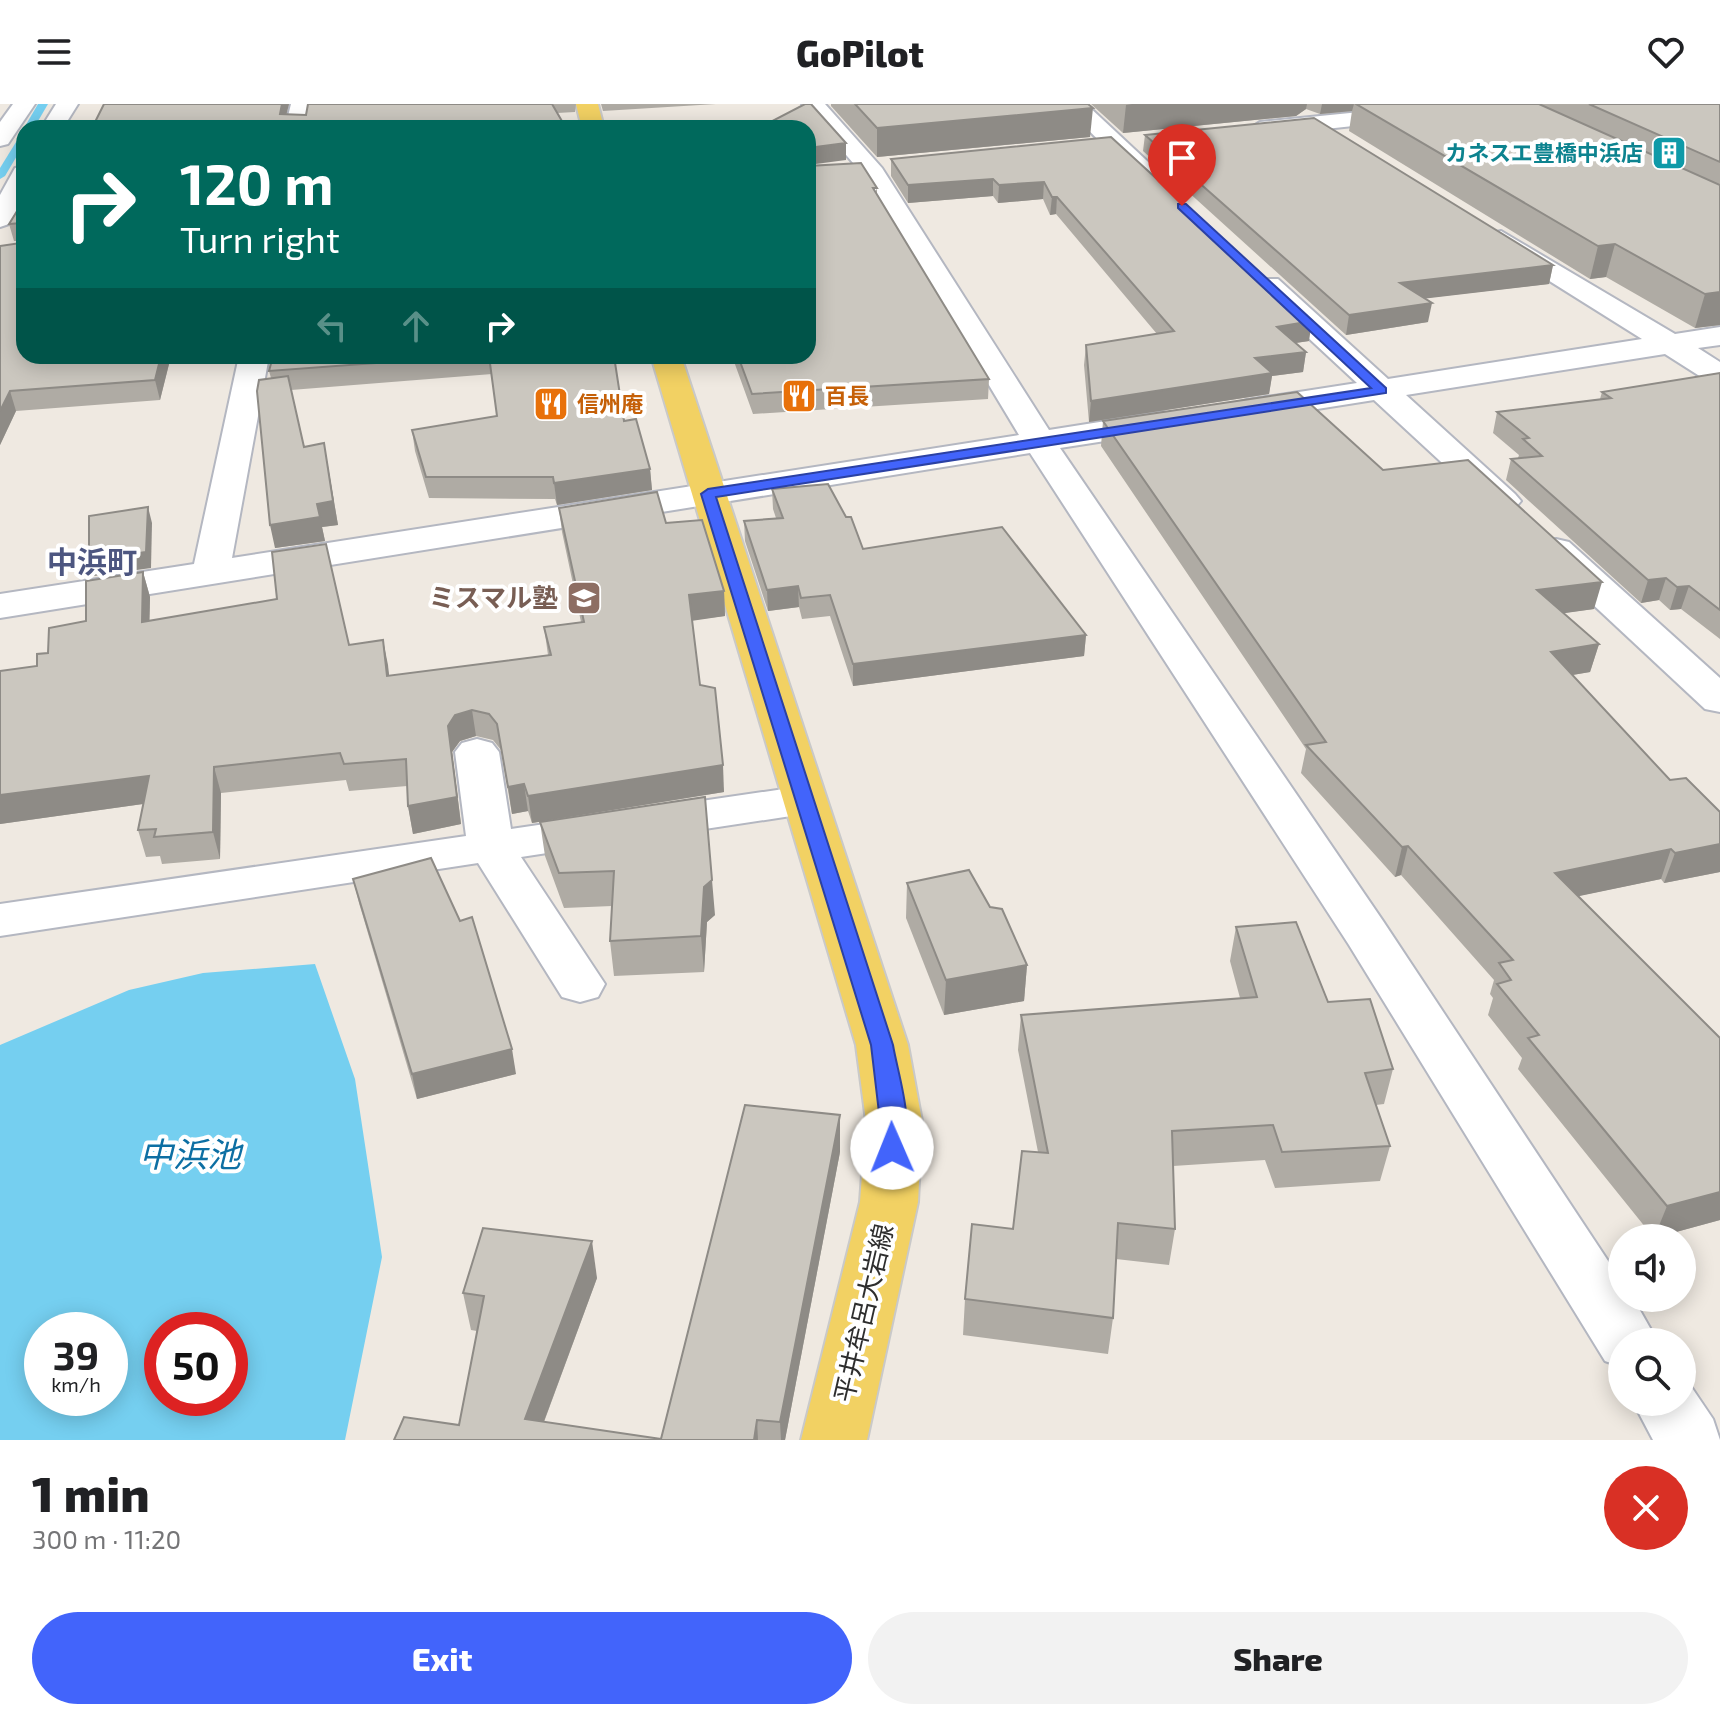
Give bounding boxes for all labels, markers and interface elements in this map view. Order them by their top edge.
icon: menu [32,30,76,74]
icon: heart [1644,30,1688,74]
text: GoPilot [796,31,924,74]
pin [1148,124,1216,206]
building icon: カネスエ豊橋中浜店 [1650,134,1688,172]
icon: arrive [1160,136,1204,180]
place label: カネスエ豊橋中浜店 [1445,139,1643,165]
text: 120 m [180,149,334,216]
icon: right [48,152,152,256]
text: Turn right [180,217,340,260]
icon: left [310,304,354,348]
icon: ahead [394,304,438,348]
icon: right [478,304,522,348]
restaurant icon: 百長 [780,377,818,415]
place label: 百長 [825,382,869,408]
restaurant icon: 信州庵 [532,385,570,423]
place label: 信州庵 [577,390,643,416]
district label: 中浜町 [47,543,137,579]
school or university icon: ミスマル塾 [565,579,603,617]
place label: ミスマル塾 [429,581,558,612]
position arrow [850,1106,934,1190]
water label: 中浜池 [139,1133,244,1174]
street label: 平井牟呂大岩線 [827,1221,898,1405]
map controls [1608,1224,1696,1416]
button: sound [1608,1224,1696,1312]
speed limit sign: 50 [144,1312,248,1416]
button: search [1608,1328,1696,1416]
text: 39 [53,1330,99,1378]
text: km/h [51,1372,101,1396]
text: 1 min [32,1464,150,1522]
button: close [1604,1466,1688,1550]
text: 300 m · 11:20 [32,1523,181,1554]
button: Exit [32,1612,852,1704]
button: Share [868,1612,1688,1704]

